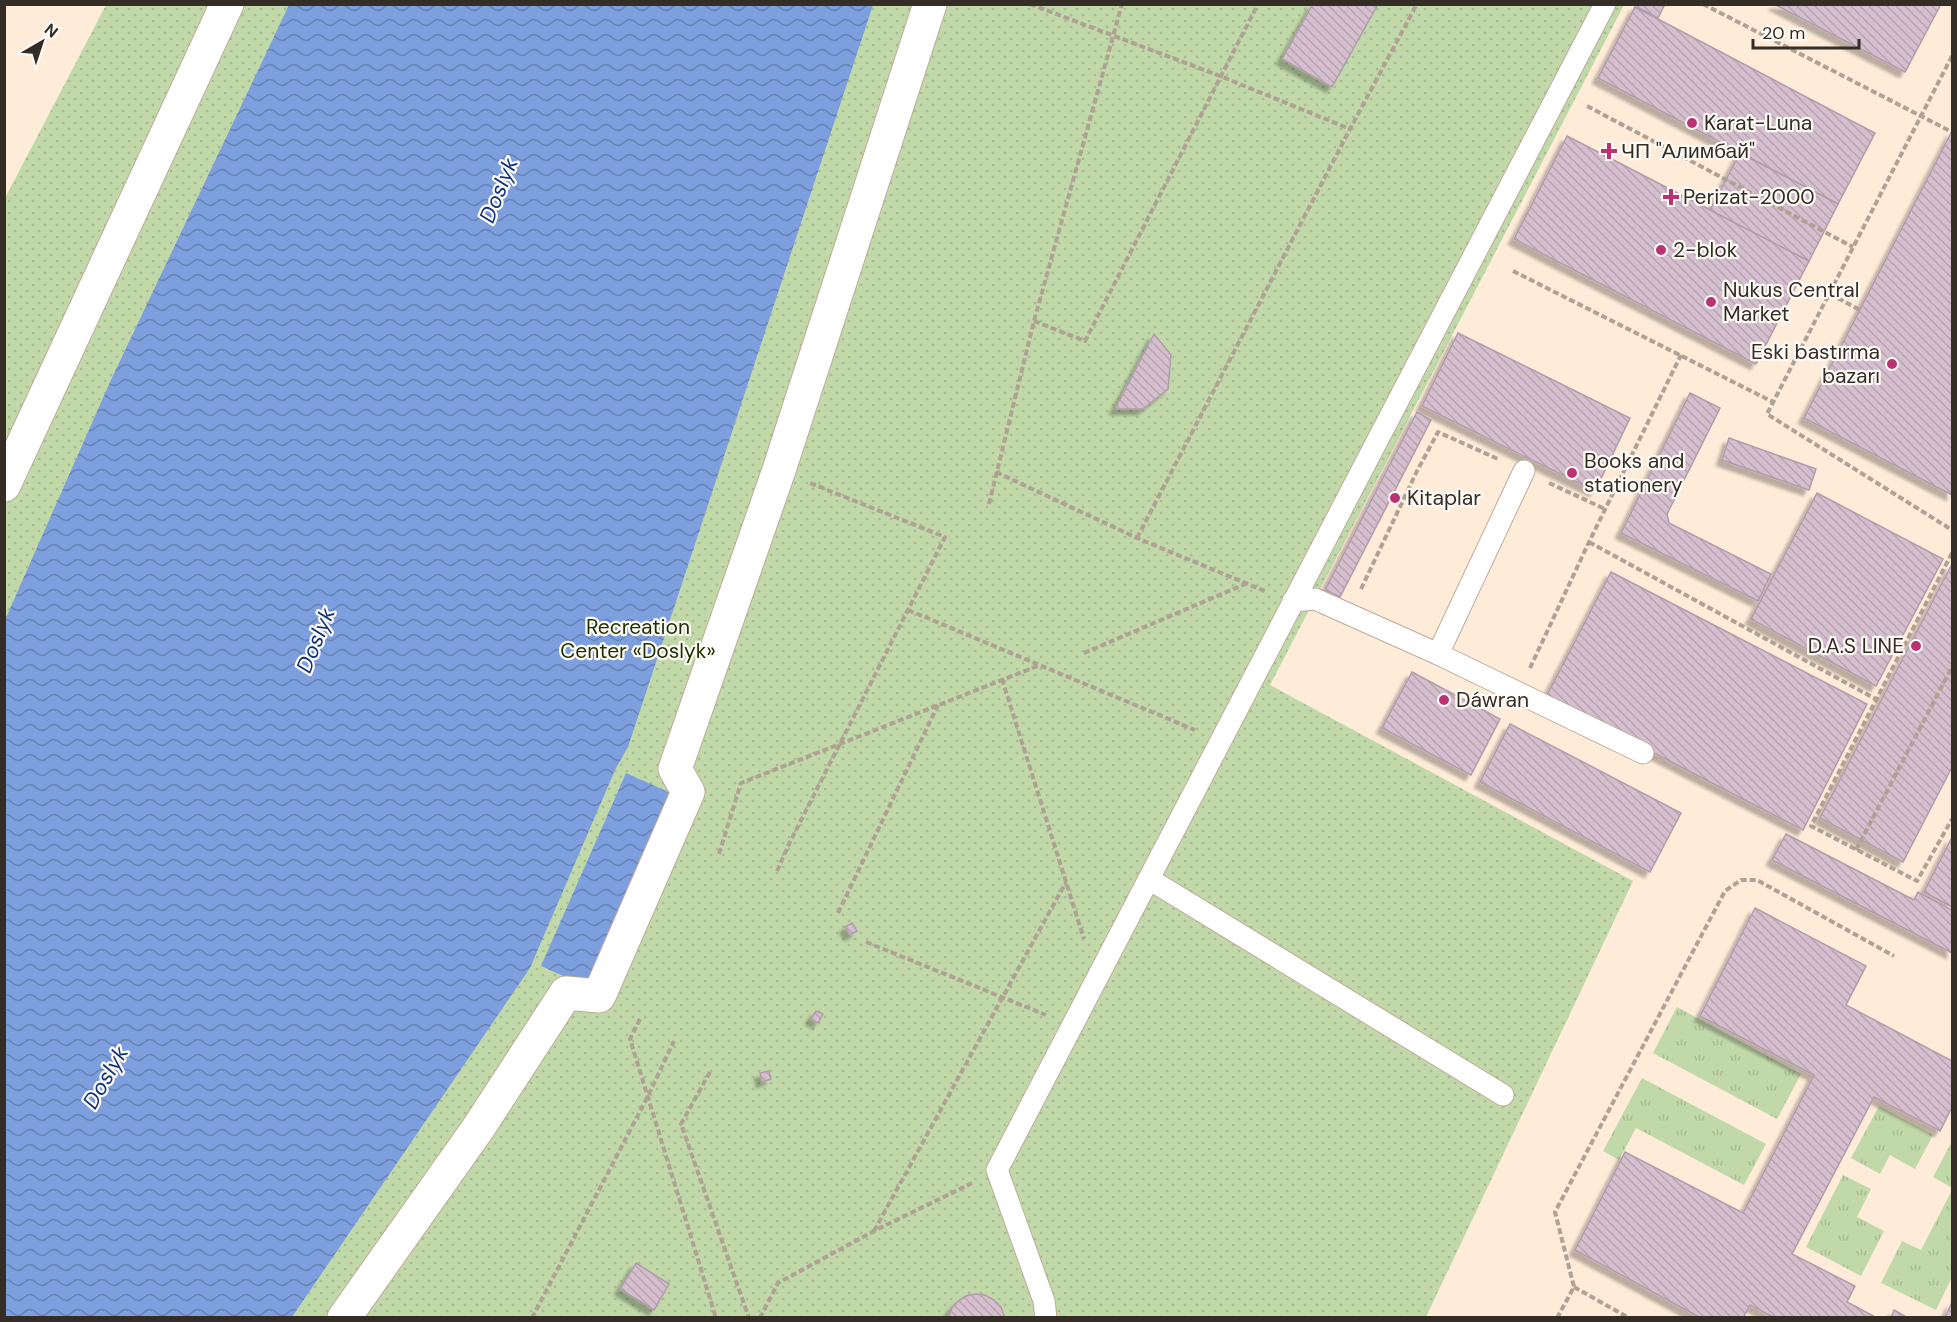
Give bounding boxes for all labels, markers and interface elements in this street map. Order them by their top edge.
north arrow [12,12,72,72]
scale bar [1753,12,1860,50]
text: N [40,19,62,43]
text: 20 m [1762,21,1805,45]
place label: Karat-Luna [1704,109,1812,137]
marker: Karat-Luna [1685,116,1699,130]
place label: ЧП "Алимбай" [1621,137,1755,165]
marker: ЧП "Алимбай" [1602,144,1616,158]
water label: Doslyk [472,153,525,227]
place label: Perizat-2000 [1683,183,1815,211]
marker: Perizat-2000 [1664,190,1678,204]
place label: 2-blok [1673,236,1738,264]
marker: 2-blok [1654,243,1668,257]
place label: Nukus Central Market [1723,276,1859,328]
marker: Nukus Central Market [1704,295,1718,309]
place label: Eski bastırma bazarı [1751,338,1880,390]
marker: Eski bastırma bazarı [1885,357,1899,371]
place label: Books and stationery [1584,447,1684,499]
marker: Books and stationery [1565,466,1579,480]
place label: Kitaplar [1407,484,1481,512]
marker: Kitaplar [1388,491,1402,505]
water label: Doslyk [289,603,342,677]
park label: Recreation Center «Doslyk» [560,613,716,665]
place label: D.A.S LINE [1808,632,1904,660]
marker: D.A.S LINE [1909,639,1923,653]
place label: Dáwran [1456,686,1529,714]
marker: Dáwran [1437,693,1451,707]
water label: Doslyk [76,1040,135,1114]

